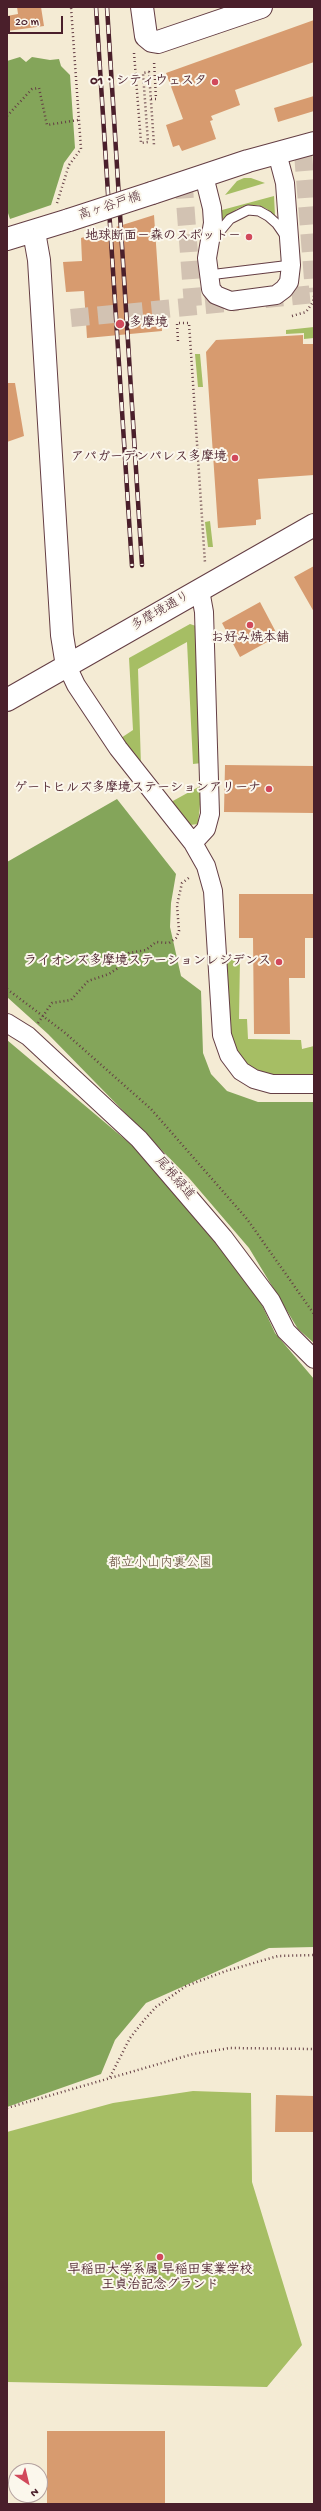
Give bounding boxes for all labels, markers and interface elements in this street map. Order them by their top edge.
scale bar [10,8,65,34]
text: 20 m [15,16,39,30]
place label: 01・シティウェスタ [90,74,207,90]
marker: 01・シティウェスタ [210,77,220,87]
street label: 高ヶ谷戸橋 [77,190,143,224]
place label: 地球断面－森のスポット－ [85,229,241,245]
marker: 地球断面－森のスポット－ [244,232,254,242]
place label: 多摩境 [129,316,168,332]
marker: 多摩境 [114,318,126,330]
place label: アパガーデンパレス多摩境 [71,450,227,466]
marker: アパガーデンパレス多摩境 [230,453,240,463]
street label: 多摩境通り [129,589,193,635]
marker: お好み焼本舗 [245,620,255,630]
place label: お好み焼本舗 [211,631,289,647]
place label: ゲートヒルズ多摩境ステーションアリーナ [14,781,261,797]
marker: ゲートヒルズ多摩境ステーションアリーナ [264,784,274,794]
place label: ライオンズ多摩境ステーションレジデンス [24,954,271,970]
marker: ライオンズ多摩境ステーションレジデンス [274,957,284,967]
street label: 尾根緑道 [151,1154,197,1204]
park label: 都立小山内裏公園 [108,1556,212,1572]
marker: 早稲田大学系属 早稲田実業学校 王貞治記念グランド [155,2252,165,2262]
place label: 早稲田大学系属 早稲田実業学校 王貞治記念グランド [67,2263,253,2294]
north arrow [8,2463,48,2503]
text: N [28,2485,41,2499]

